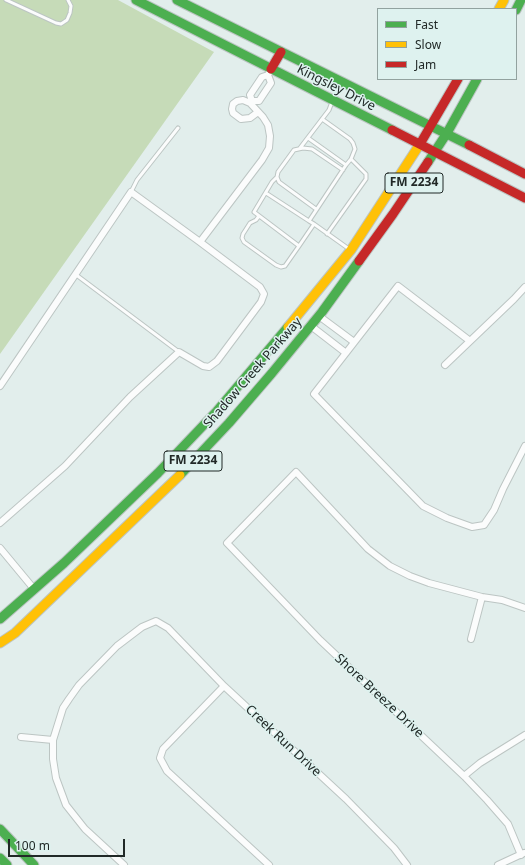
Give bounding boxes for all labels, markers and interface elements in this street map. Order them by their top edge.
legend [377,8,517,80]
text: Fast [415,16,438,33]
text: Slow [415,36,441,53]
text: Jam [415,56,436,73]
street label: Kingsley Drive [294,61,378,115]
road number: FM 2234 [385,173,443,193]
street label: Shadow Creek Parkway [201,314,305,432]
road number: FM 2234 [164,451,222,471]
street label: Shore Breeze Drive [331,651,427,741]
street label: Creek Run Drive [242,702,324,780]
scale bar [10,831,127,857]
text: 100 m [15,837,50,854]

